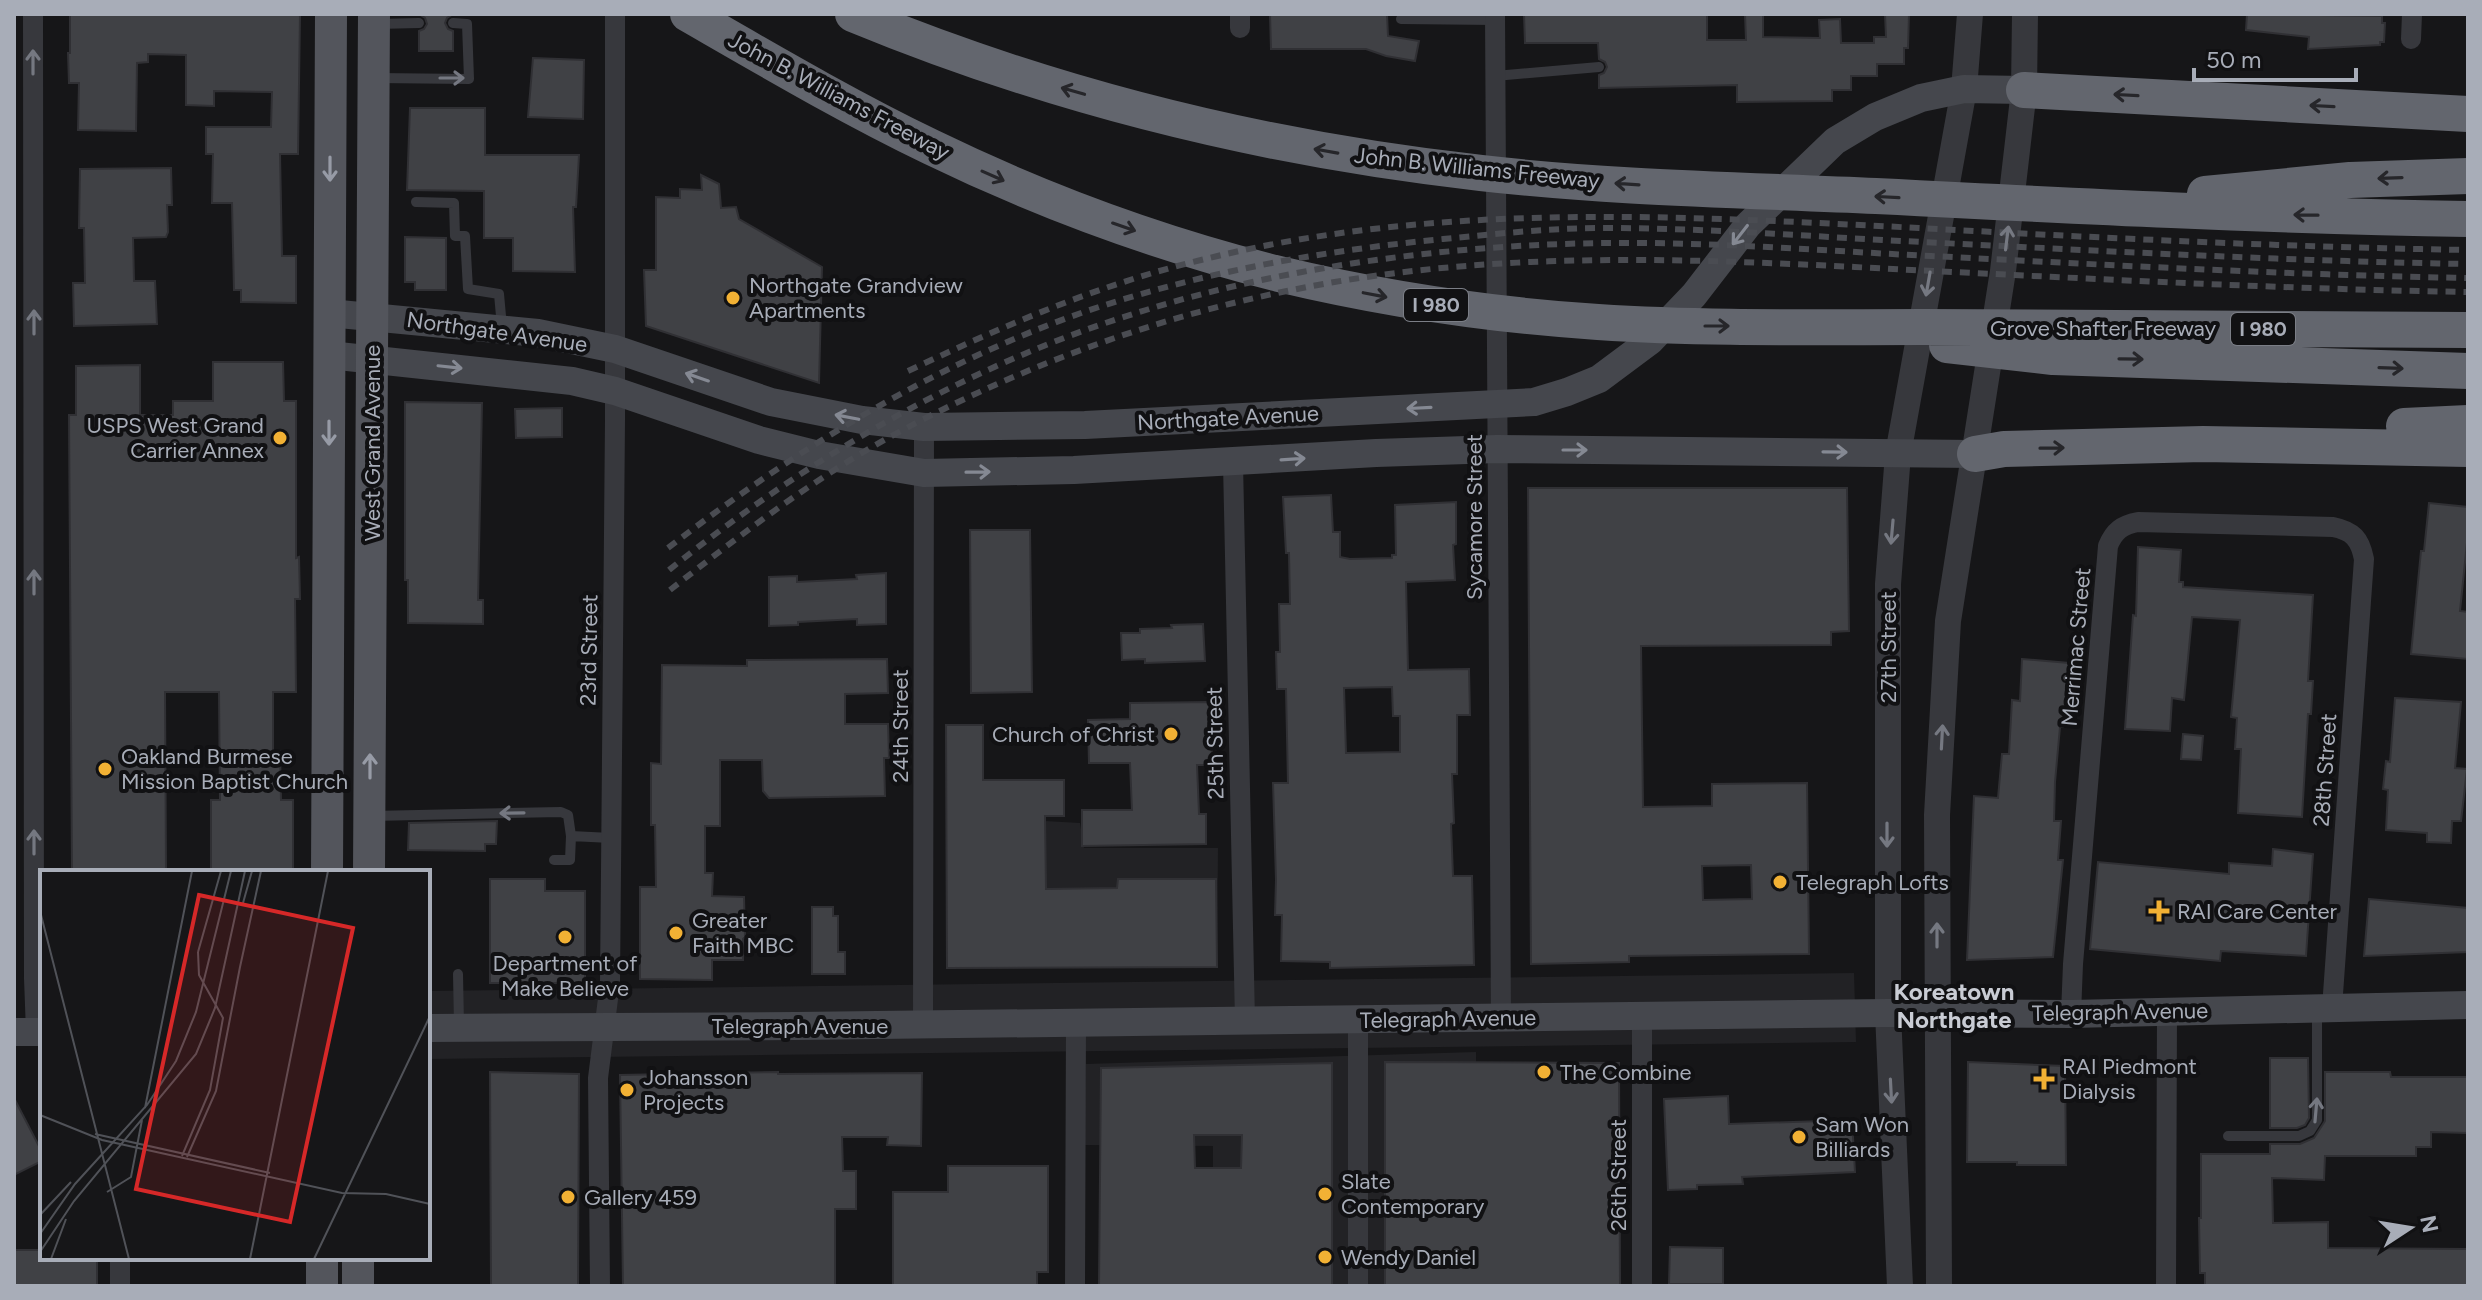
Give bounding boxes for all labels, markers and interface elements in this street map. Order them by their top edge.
street label: John B. Williams Freeway [724,26,955,166]
scale bar [2194,32,2356,82]
text: 50 m [2206,45,2262,74]
one-way arrow [25,49,41,76]
one-way arrow [438,71,465,86]
one-way arrow [1060,83,1086,98]
one-way arrow [2113,87,2140,102]
one-way arrow [2309,98,2336,113]
one-way arrow [1313,142,1339,157]
street label: John B. Williams Freeway [1353,142,1601,194]
one-way arrow [322,155,338,182]
one-way arrow [980,169,1004,184]
one-way arrow [2377,171,2404,186]
one-way arrow [1614,176,1641,191]
one-way arrow [1874,189,1901,204]
one-way arrow [2293,208,2320,223]
one-way arrow [1111,221,1136,236]
one-way arrow [1731,224,1748,245]
one-way arrow [2000,226,2015,251]
one-way arrow [1919,271,1934,297]
place label: Northgate Grandview Apartments [749,272,963,324]
one-way arrow [1362,288,1387,303]
marker: Northgate Grandview Apartments [724,289,742,307]
road number: I 980 [1404,289,1468,321]
street label: Northgate Avenue [405,306,589,358]
one-way arrow [26,309,42,336]
road number: I 980 [2231,313,2295,345]
street label: Grove Shafter Freeway [1990,315,2216,342]
one-way arrow [1703,318,1730,334]
street label: West Grand Avenue [359,345,386,541]
one-way arrow [2117,352,2144,367]
one-way arrow [436,360,463,375]
one-way arrow [2377,361,2404,376]
one-way arrow [685,369,710,384]
street label: Northgate Avenue [1136,400,1320,436]
one-way arrow [1406,400,1433,415]
one-way arrow [835,409,860,424]
place label: USPS West Grand Carrier Annex [86,412,265,464]
one-way arrow [321,419,337,446]
marker: USPS West Grand Carrier Annex [271,429,289,447]
street label: Sycamore Street [1461,434,1488,600]
one-way arrow [2038,440,2065,456]
one-way arrow [1561,442,1588,458]
one-way arrow [1821,445,1848,460]
one-way arrow [1279,451,1306,466]
one-way arrow [964,465,991,480]
one-way arrow [1884,518,1899,545]
street label: Merrimac Street [2056,566,2096,728]
one-way arrow [26,569,42,596]
street label: 27th Street [1875,591,1902,703]
street label: 23rd Street [575,594,603,706]
street label: 24th Street [887,669,914,783]
street label: 25th Street [1201,686,1229,800]
street label: 28th Street [2308,712,2342,828]
place label: Church of Christ [992,721,1155,748]
one-way arrow [1934,724,1949,751]
marker: Church of Christ [1162,725,1180,743]
place label: Oakland Burmese Mission Baptist Church [121,743,348,795]
one-way arrow [362,753,378,780]
marker: Oakland Burmese Mission Baptist Church [96,760,114,778]
one-way arrow [499,805,526,821]
one-way arrow [1879,821,1895,848]
one-way arrow [26,829,42,856]
place label: Telegraph Lofts [1796,869,1949,896]
inset map [40,870,430,1260]
marker: Telegraph Lofts [1771,873,1789,891]
place label: RAI Care Center [2177,898,2337,925]
marker: RAI Care Center [2148,900,2170,922]
place label: Greater Faith MBC [692,907,794,959]
one-way arrow [1929,922,1945,949]
marker: Greater Faith MBC [667,924,685,942]
marker: Department of Make Believe [556,928,574,946]
place label: Department of Make Believe [493,950,638,1002]
district label: Koreatown Northgate [1894,977,2014,1034]
street label: Telegraph Avenue [2032,997,2208,1027]
street label: Telegraph Avenue [1360,1004,1536,1034]
street label: Telegraph Avenue [712,1013,888,1040]
place label: RAI Piedmont Dialysis [2062,1053,2197,1105]
place label: The Combine [1560,1059,1692,1086]
marker: The Combine [1535,1063,1553,1081]
place label: Johansson Projects [643,1064,748,1116]
marker: RAI Piedmont Dialysis [2033,1068,2055,1090]
one-way arrow [1884,1077,1899,1104]
marker: Johansson Projects [618,1081,636,1099]
one-way arrow [2309,1098,2324,1124]
place label: Sam Won Billiards [1815,1111,1909,1163]
street label: 26th Street [1605,1119,1632,1231]
marker: Sam Won Billiards [1790,1128,1808,1146]
place label: Slate Contemporary [1341,1168,1485,1220]
place label: Gallery 459 [584,1184,697,1211]
marker: Slate Contemporary [1316,1185,1334,1203]
marker: Gallery 459 [559,1188,577,1206]
north arrow [2370,1188,2450,1268]
text: N [2414,1213,2444,1235]
place label: Wendy Daniel [1341,1244,1476,1271]
marker: Wendy Daniel [1316,1248,1334,1266]

